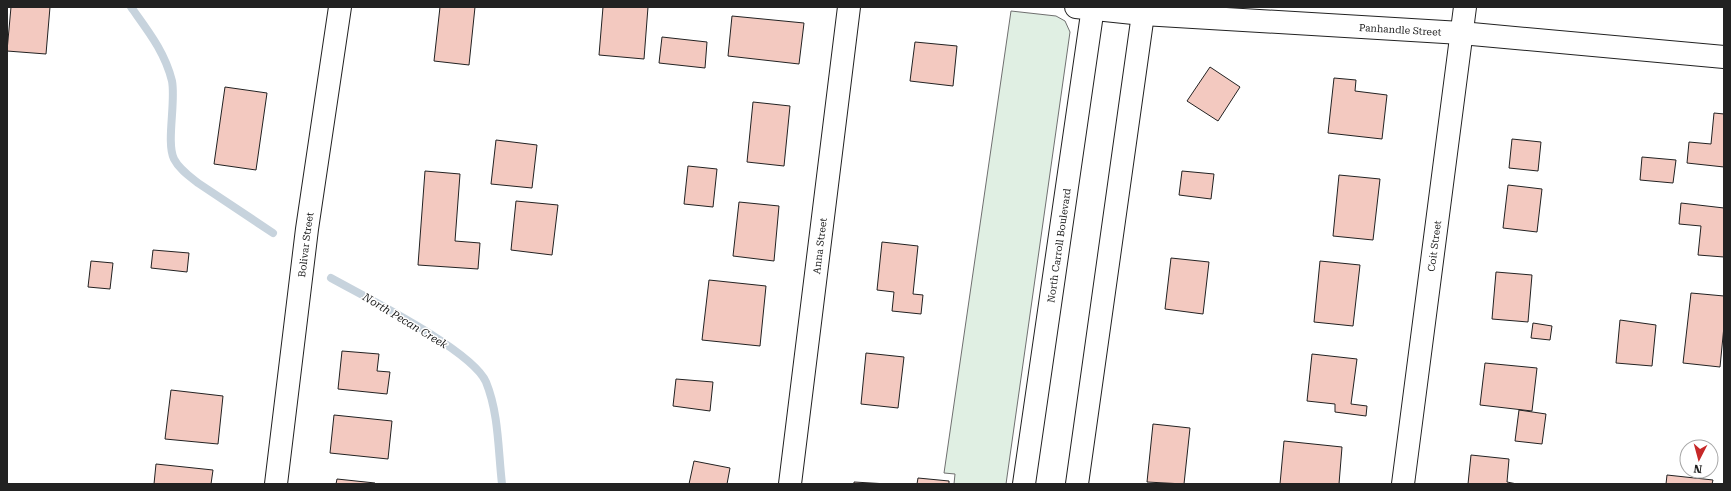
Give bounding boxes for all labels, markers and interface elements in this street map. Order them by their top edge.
street label: Panhandle Street [1359,21,1442,37]
street label: North Carroll Boulevard [1045,187,1072,304]
street label: Bolivar Street [296,211,315,278]
street label: Anna Street [811,217,828,275]
street label: Coit Street [1425,219,1443,272]
water label: North Pecan Creek [359,290,450,352]
north arrow [1679,439,1719,479]
text: N [1693,461,1703,475]

